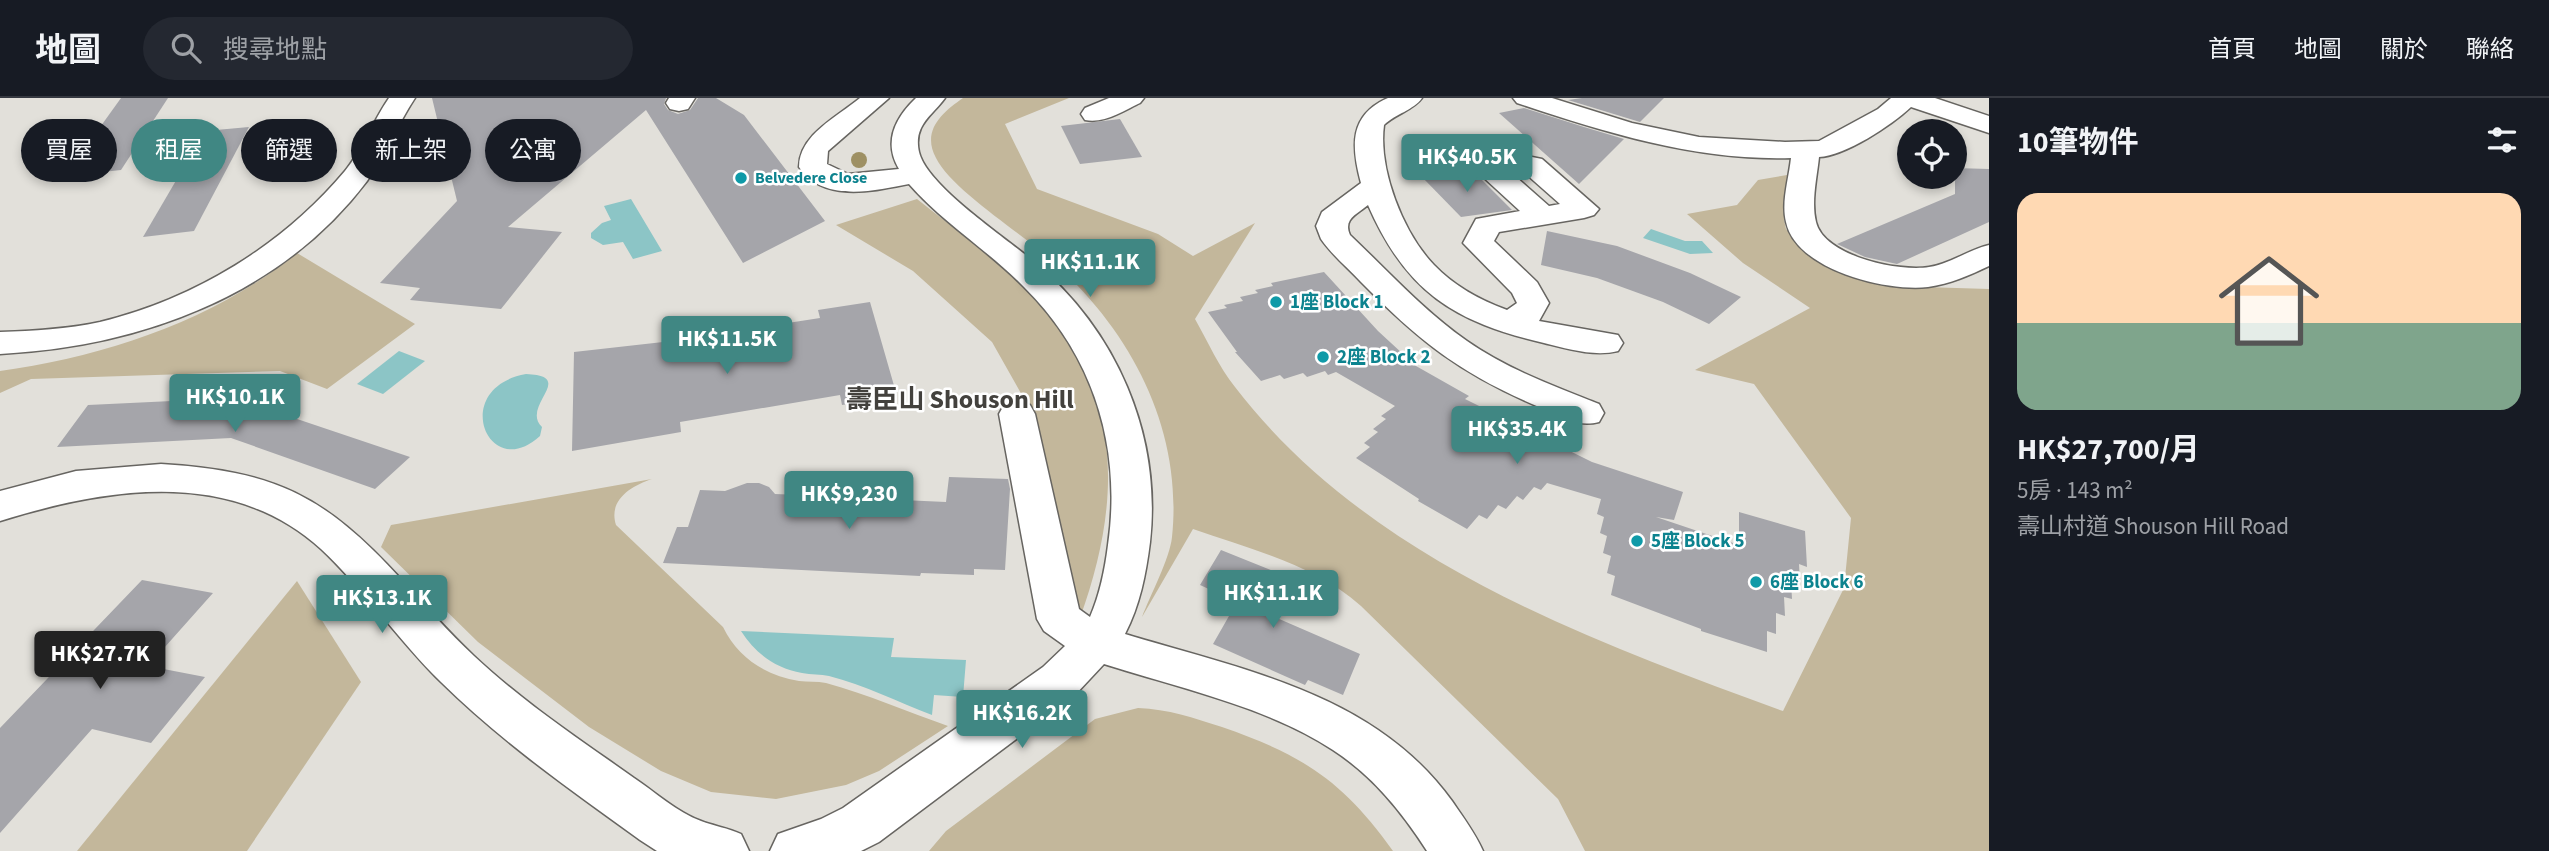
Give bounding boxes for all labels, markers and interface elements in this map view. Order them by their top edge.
search box [143,17,633,80]
text: 地圖 [35,27,101,74]
icon: search [167,29,205,67]
text: 搜尋地點 [223,31,327,68]
text: 首頁 [2208,32,2256,67]
text: 地圖 [2294,32,2342,67]
text: 關於 [2380,32,2428,67]
text: 聯絡 [2466,32,2514,67]
chip: 買屋 [21,119,117,182]
chip: 租屋 [131,119,227,182]
chip: 篩選 [241,119,337,182]
chip: 新上架 [351,119,471,182]
chip: 公寓 [485,119,581,182]
map controls [1897,119,1967,189]
button: locate [1897,119,1967,189]
text: 10筆物件 [2017,121,2139,164]
icon: filters [2483,121,2521,159]
pin: HK$40.5K [1395,134,1539,194]
text: HK$40.5K [1417,140,1517,173]
place label: Belvedere Close [755,167,867,189]
marker: Belvedere Close [733,170,749,186]
icon: home [2206,238,2332,364]
pin: HK$11.1K [1018,240,1162,299]
text: HK$11.1K [1040,245,1140,278]
place label: 1座 Block 1 [1290,289,1383,316]
marker: 1座 Block 1 [1268,294,1284,310]
pin: HK$11.5K [655,316,799,376]
text: HK$11.5K [677,322,777,355]
place label: 2座 Block 2 [1337,344,1430,371]
marker: 2座 Block 2 [1315,349,1331,365]
pin: HK$10.1K [163,374,307,434]
text: HK$10.1K [185,380,285,413]
district label: 壽臣山 Shouson Hill [846,381,1074,418]
pin: HK$35.4K [1445,406,1589,466]
text: HK$35.4K [1467,412,1567,445]
text: HK$27,700/月 [2017,428,2200,471]
pin: HK$9,230 [777,472,921,531]
text: 5房 · 143 m² [2017,474,2133,507]
text: HK$9,230 [800,477,898,510]
text: 壽山村道 Shouson Hill Road [2017,510,2289,543]
place label: 5座 Block 5 [1651,528,1744,555]
marker: 5座 Block 5 [1629,533,1645,549]
place label: 6座 Block 6 [1770,569,1863,596]
pin: HK$11.1K [1201,570,1345,630]
marker: 6座 Block 6 [1748,574,1764,590]
pin: HK$13.1K [310,575,454,635]
text: HK$11.1K [1223,576,1323,609]
text: HK$13.1K [332,581,432,614]
pin: HK$27.7K [28,632,172,691]
text: HK$27.7K [50,637,150,670]
pin: HK$16.2K [950,690,1094,750]
text: HK$16.2K [972,696,1072,729]

